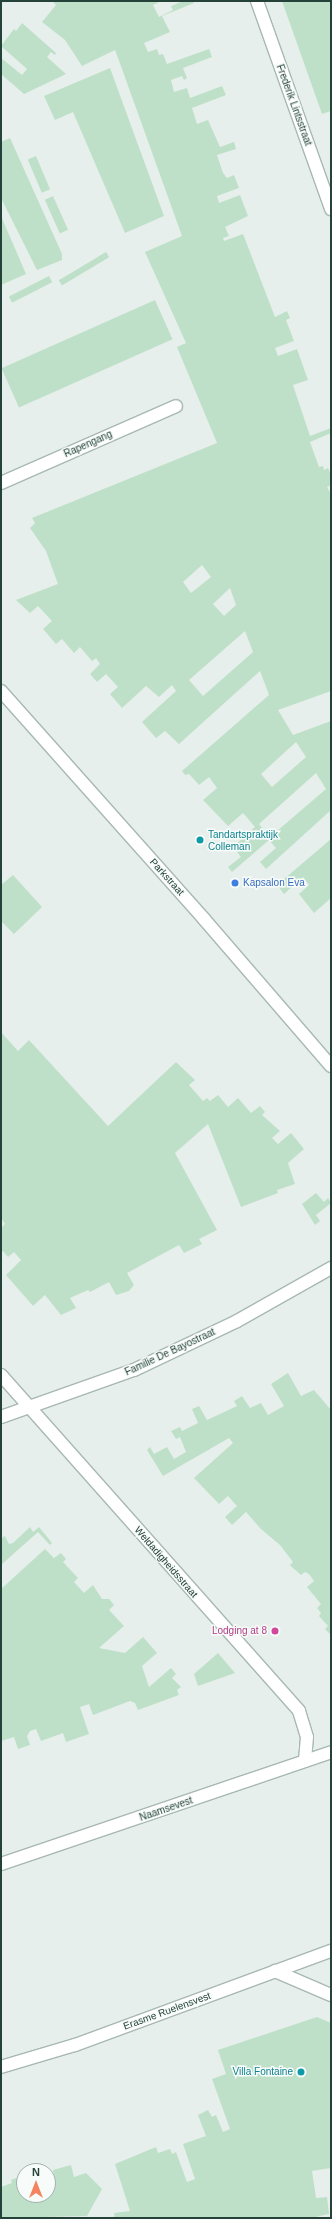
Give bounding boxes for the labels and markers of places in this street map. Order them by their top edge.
place label: Tandartspraktijk Colleman [208,828,278,852]
marker: Tandartspraktijk Colleman [195,835,205,845]
place label: Kapsalon Eva [243,877,305,889]
marker: Kapsalon Eva [230,878,240,888]
place label: Lodging at 8 [212,1625,267,1637]
marker: Lodging at 8 [270,1626,280,1636]
place label: Villa Fontaine [233,2066,293,2078]
marker: Villa Fontaine [296,2067,306,2077]

